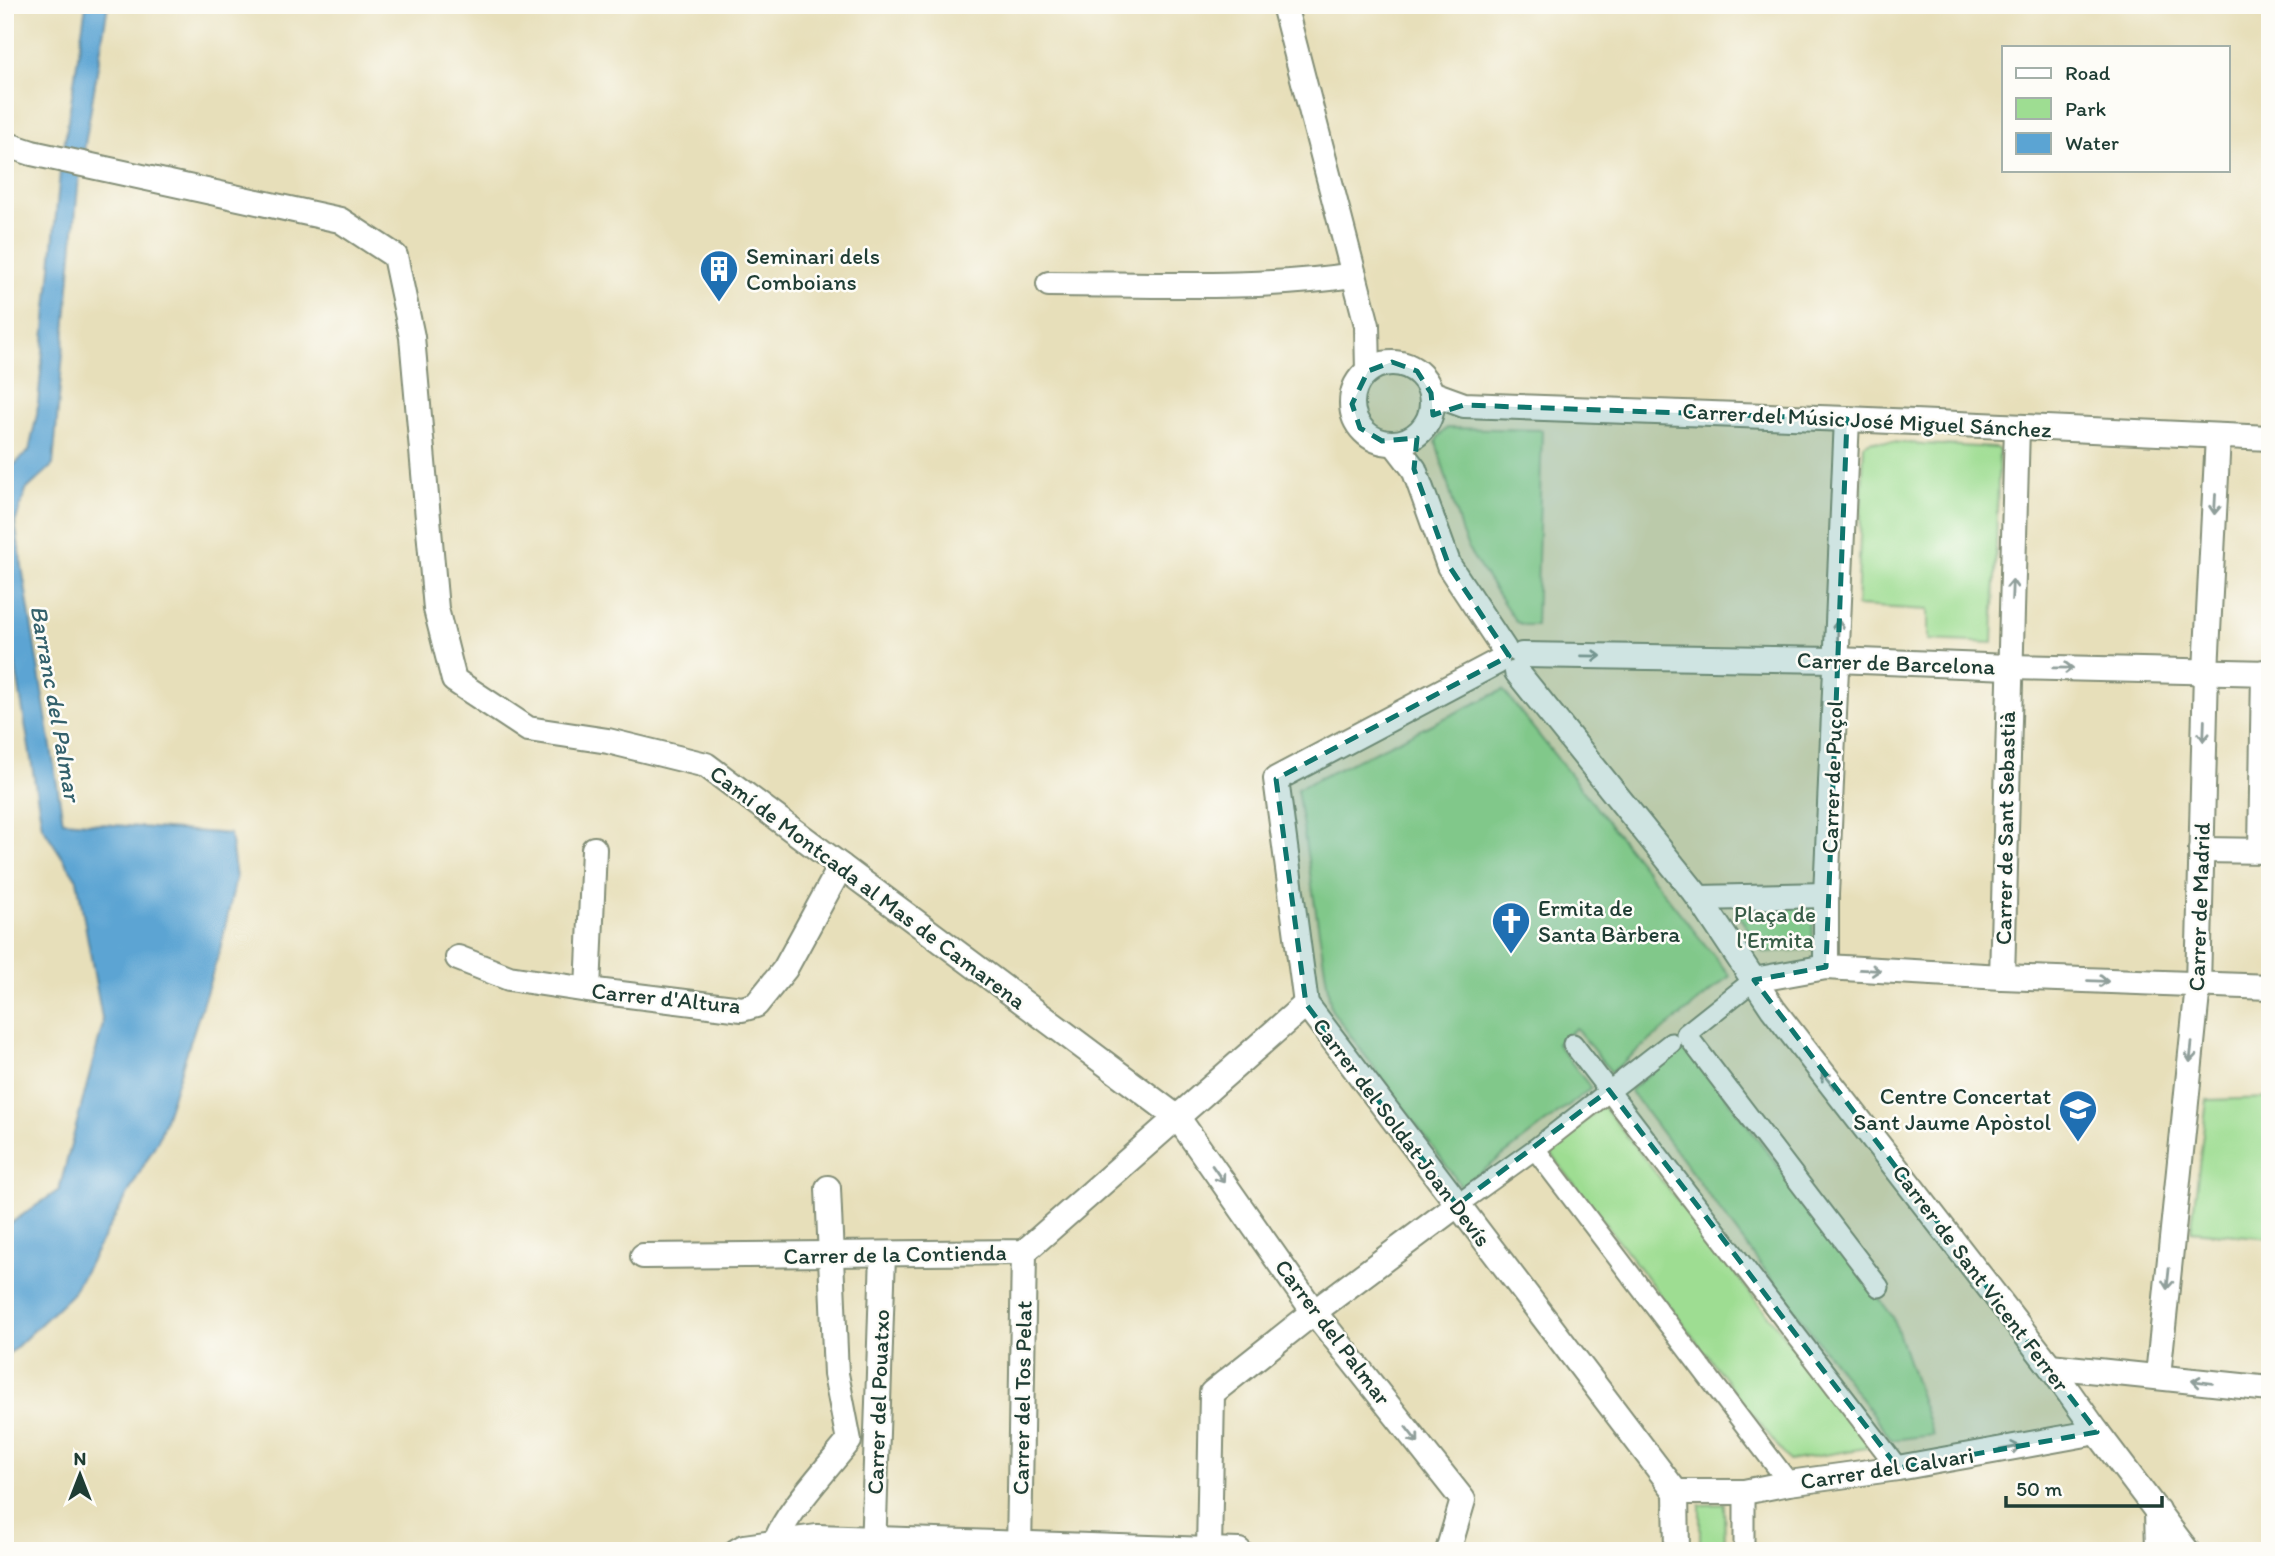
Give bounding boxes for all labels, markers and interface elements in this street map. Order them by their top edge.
legend [2002,46,2230,172]
text: Road [2065,60,2111,85]
text: Park [2065,96,2107,121]
text: Water [2065,130,2119,155]
place label: Seminari dels Comboians [746,242,880,296]
building icon: Seminari dels Comboians [698,248,740,303]
street label: Carrer del Músic José Miguel Sánchez [1682,396,2053,444]
one-way arrow [2208,492,2221,515]
one-way arrow [2005,579,2018,602]
water label: Barranc del Palmar [25,603,88,806]
one-way arrow [1831,619,1844,642]
street label: Carrer de Barcelona [1796,646,1996,680]
one-way arrow [1579,650,1602,663]
one-way arrow [2051,661,2074,675]
street label: Carrer de Puçol [1815,699,1849,854]
street label: Carrer de Sant Sebastià [1989,711,2021,945]
one-way arrow [2198,719,2211,742]
street label: Camí de Montcada al Mas de Camarena [704,759,1032,1015]
street label: Carrer de Madrid [2182,822,2216,992]
place label: Ermita de Santa Bàrbera [1538,894,1680,948]
church icon: Ermita de Santa Bàrbera [1490,900,1532,955]
park label: Plaça de l'Ermita [1734,900,1816,954]
one-way arrow [1859,963,1882,976]
one-way arrow [2086,974,2109,987]
street label: Carrer d'Altura [590,976,742,1020]
street label: Carrer del Soldat Joan Devís [1307,1012,1497,1252]
one-way arrow [2184,1041,2197,1063]
one-way arrow [1821,1071,1836,1089]
place label: Centre Concertat Sant Jaume Apòstol [1853,1082,2051,1136]
school or university icon: Centre Concertat Sant Jaume Apòstol [2057,1088,2099,1143]
street label: Carrer de Sant Vicent Ferrer [1886,1159,2076,1397]
one-way arrow [1211,1164,1225,1183]
street label: Carrer de la Contienda [783,1238,1007,1270]
street label: Carrer del Palmar [1269,1253,1397,1411]
one-way arrow [2161,1267,2174,1290]
street label: Carrer del Tos Pelat [1006,1300,1038,1495]
street label: Carrer del Pouatxo [861,1309,895,1495]
one-way arrow [2191,1375,2214,1388]
one-way arrow [1404,1425,1419,1444]
north arrow [46,1440,116,1510]
street label: Carrer del Calvari [1798,1440,1976,1496]
one-way arrow [1998,1441,2021,1454]
text: N [74,1447,86,1470]
scale bar [2006,1465,2161,1509]
text: 50 m [2016,1476,2063,1501]

